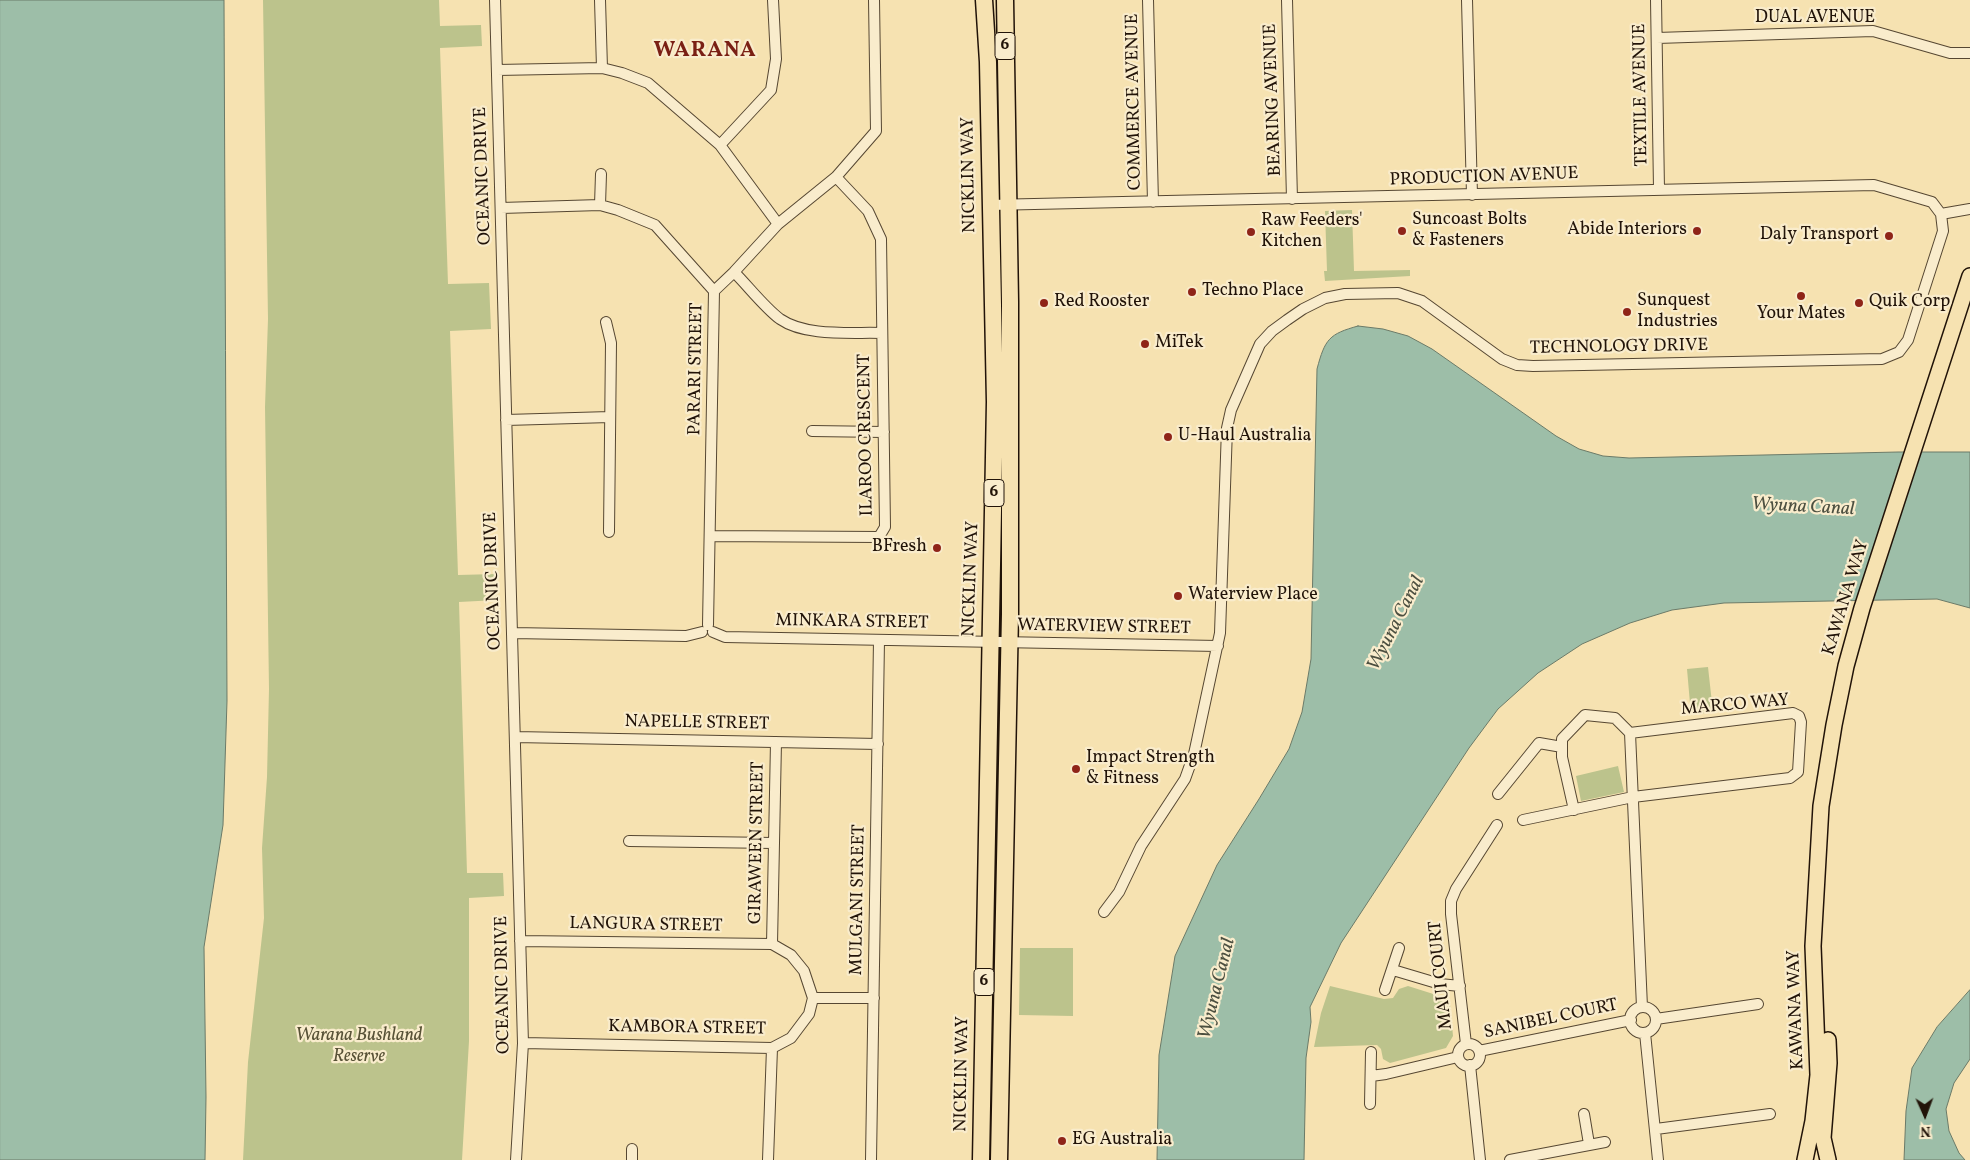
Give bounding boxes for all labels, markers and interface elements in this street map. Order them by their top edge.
street label: DUAL AVENUE [1755,8,1875,30]
street label: COMMERCE AVENUE [1123,13,1147,191]
street label: BEARING AVENUE [1261,23,1287,177]
street label: TEXTILE AVENUE [1630,23,1654,167]
road number: 6 [995,32,1015,59]
district label: WARANA [653,39,757,65]
street label: OCEANIC DRIVE [471,107,497,245]
street label: NICKLIN WAY [958,117,982,233]
street label: PRODUCTION AVENUE [1389,164,1579,192]
place label: Suncoast Bolts & Fasteners [1412,210,1527,252]
place label: Raw Feeders' Kitchen [1261,211,1363,253]
place label: Abide Interiors [1567,220,1687,242]
marker: Suncoast Bolts & Fasteners [1396,225,1408,237]
marker: Abide Interiors [1691,225,1703,237]
place label: Daly Transport [1760,225,1879,247]
marker: Raw Feeders' Kitchen [1245,226,1257,238]
marker: Daly Transport [1883,230,1895,242]
place label: Techno Place [1202,281,1303,303]
marker: Techno Place [1186,286,1198,298]
marker: Your Mates [1795,290,1807,302]
place label: Sunquest Industries [1637,291,1718,334]
place label: Red Rooster [1054,292,1149,314]
place label: Quik Corp [1869,292,1950,314]
marker: Red Rooster [1038,297,1050,309]
marker: Quik Corp [1853,297,1865,309]
street label: PARARI STREET [685,302,709,436]
place label: Your Mates [1757,304,1845,326]
marker: Sunquest Industries [1621,306,1633,318]
place label: MiTek [1155,333,1204,355]
street label: TECHNOLOGY DRIVE [1530,336,1708,360]
marker: MiTek [1139,338,1151,350]
street label: ILAROO CRESCENT [855,354,879,516]
place label: U-Haul Australia [1178,426,1312,448]
marker: U-Haul Australia [1162,431,1174,443]
road number: 6 [984,479,1004,506]
water label: Wyuna Canal [1751,494,1855,522]
street label: OCEANIC DRIVE [481,512,507,650]
street label: NICKLIN WAY [959,521,985,637]
place label: BFresh [872,537,927,559]
street label: KAWANA WAY [1819,538,1875,658]
marker: BFresh [931,542,943,554]
water label: Wyuna Canal [1363,573,1431,675]
place label: Waterview Place [1188,585,1318,607]
marker: Waterview Place [1172,590,1184,602]
street label: MINKARA STREET [775,611,929,635]
street label: WATERVIEW STREET [1017,616,1191,640]
street label: MARCO WAY [1680,691,1790,721]
street label: NAPELLE STREET [624,712,770,736]
place label: Impact Strength & Fitness [1086,748,1215,791]
street label: GIRAWEEN STREET [746,762,770,924]
marker: Impact Strength & Fitness [1070,763,1082,775]
street label: MULGANI STREET [847,824,871,976]
street label: LANGURA STREET [569,914,723,938]
street label: OCEANIC DRIVE [492,916,516,1054]
street label: MAUI COURT [1426,920,1458,1030]
water label: Wyuna Canal [1194,936,1242,1042]
street label: KAWANA WAY [1784,950,1810,1070]
road number: 6 [974,969,994,996]
street label: SANIBEL COURT [1482,995,1620,1045]
street label: NICKLIN WAY [951,1016,975,1132]
street label: KAMBORA STREET [608,1017,766,1041]
park label: Warana Bushland Reserve [295,1026,423,1068]
north arrow [1900,1090,1950,1140]
text: N [1920,1121,1931,1140]
place label: EG Australia [1072,1130,1172,1152]
marker: EG Australia [1056,1135,1068,1147]

